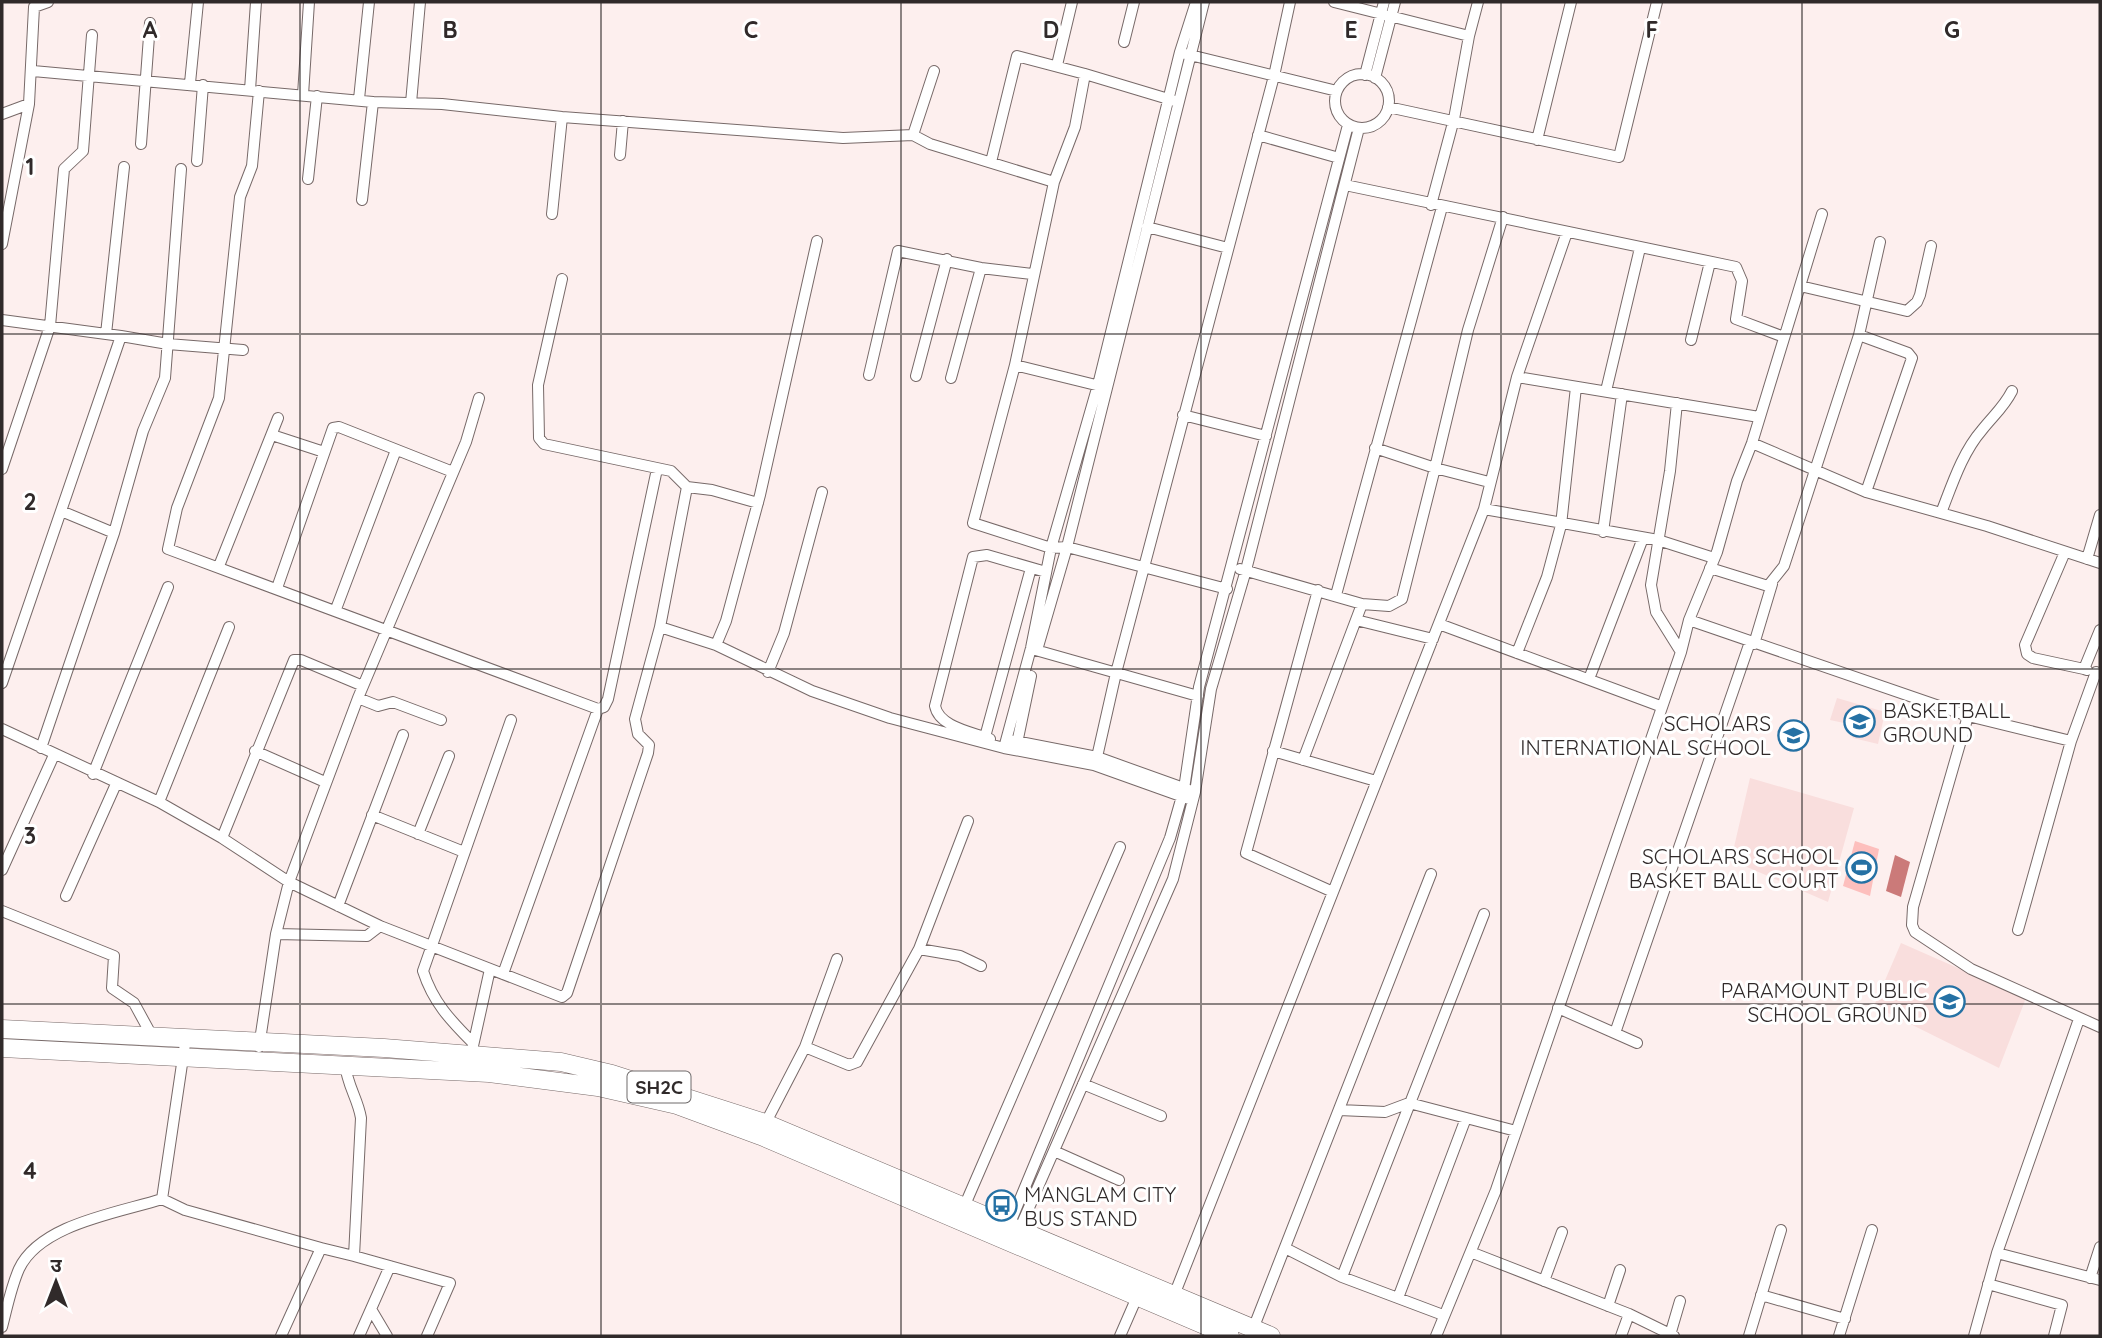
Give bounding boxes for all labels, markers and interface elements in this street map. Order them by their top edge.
text: A [143,15,158,44]
text: B [442,15,458,44]
text: C [744,15,758,44]
text: D [1043,15,1059,44]
text: E [1344,15,1358,44]
text: F [1646,15,1658,44]
text: G [1944,15,1960,44]
text: 1 [26,152,34,181]
text: 2 [23,487,37,516]
place label: BASKETBALL GROUND [1883,697,2010,747]
school or university icon: BASKETBALL GROUND [1843,705,1877,739]
place label: SCHOLARS INTERNATIONAL SCHOOL [1520,710,1771,760]
school or university icon: SCHOLARS INTERNATIONAL SCHOOL [1777,718,1811,752]
text: 3 [24,821,36,850]
place label: SCHOLARS SCHOOL BASKET BALL COURT [1629,843,1839,893]
sports icon: SCHOLARS SCHOOL BASKET BALL COURT [1845,851,1879,885]
place label: PARAMOUNT PUBLIC SCHOOL GROUND [1721,977,1927,1027]
school or university icon: PARAMOUNT PUBLIC SCHOOL GROUND [1933,985,1967,1019]
road number: SH2C [628,1072,690,1102]
text: 4 [23,1156,37,1185]
place label: MANGLAM CITY BUS STAND [1024,1181,1177,1231]
bus stop icon: MANGLAM CITY BUS STAND [984,1189,1018,1223]
north arrow [21,1247,91,1317]
text: उ [50,1253,62,1277]

